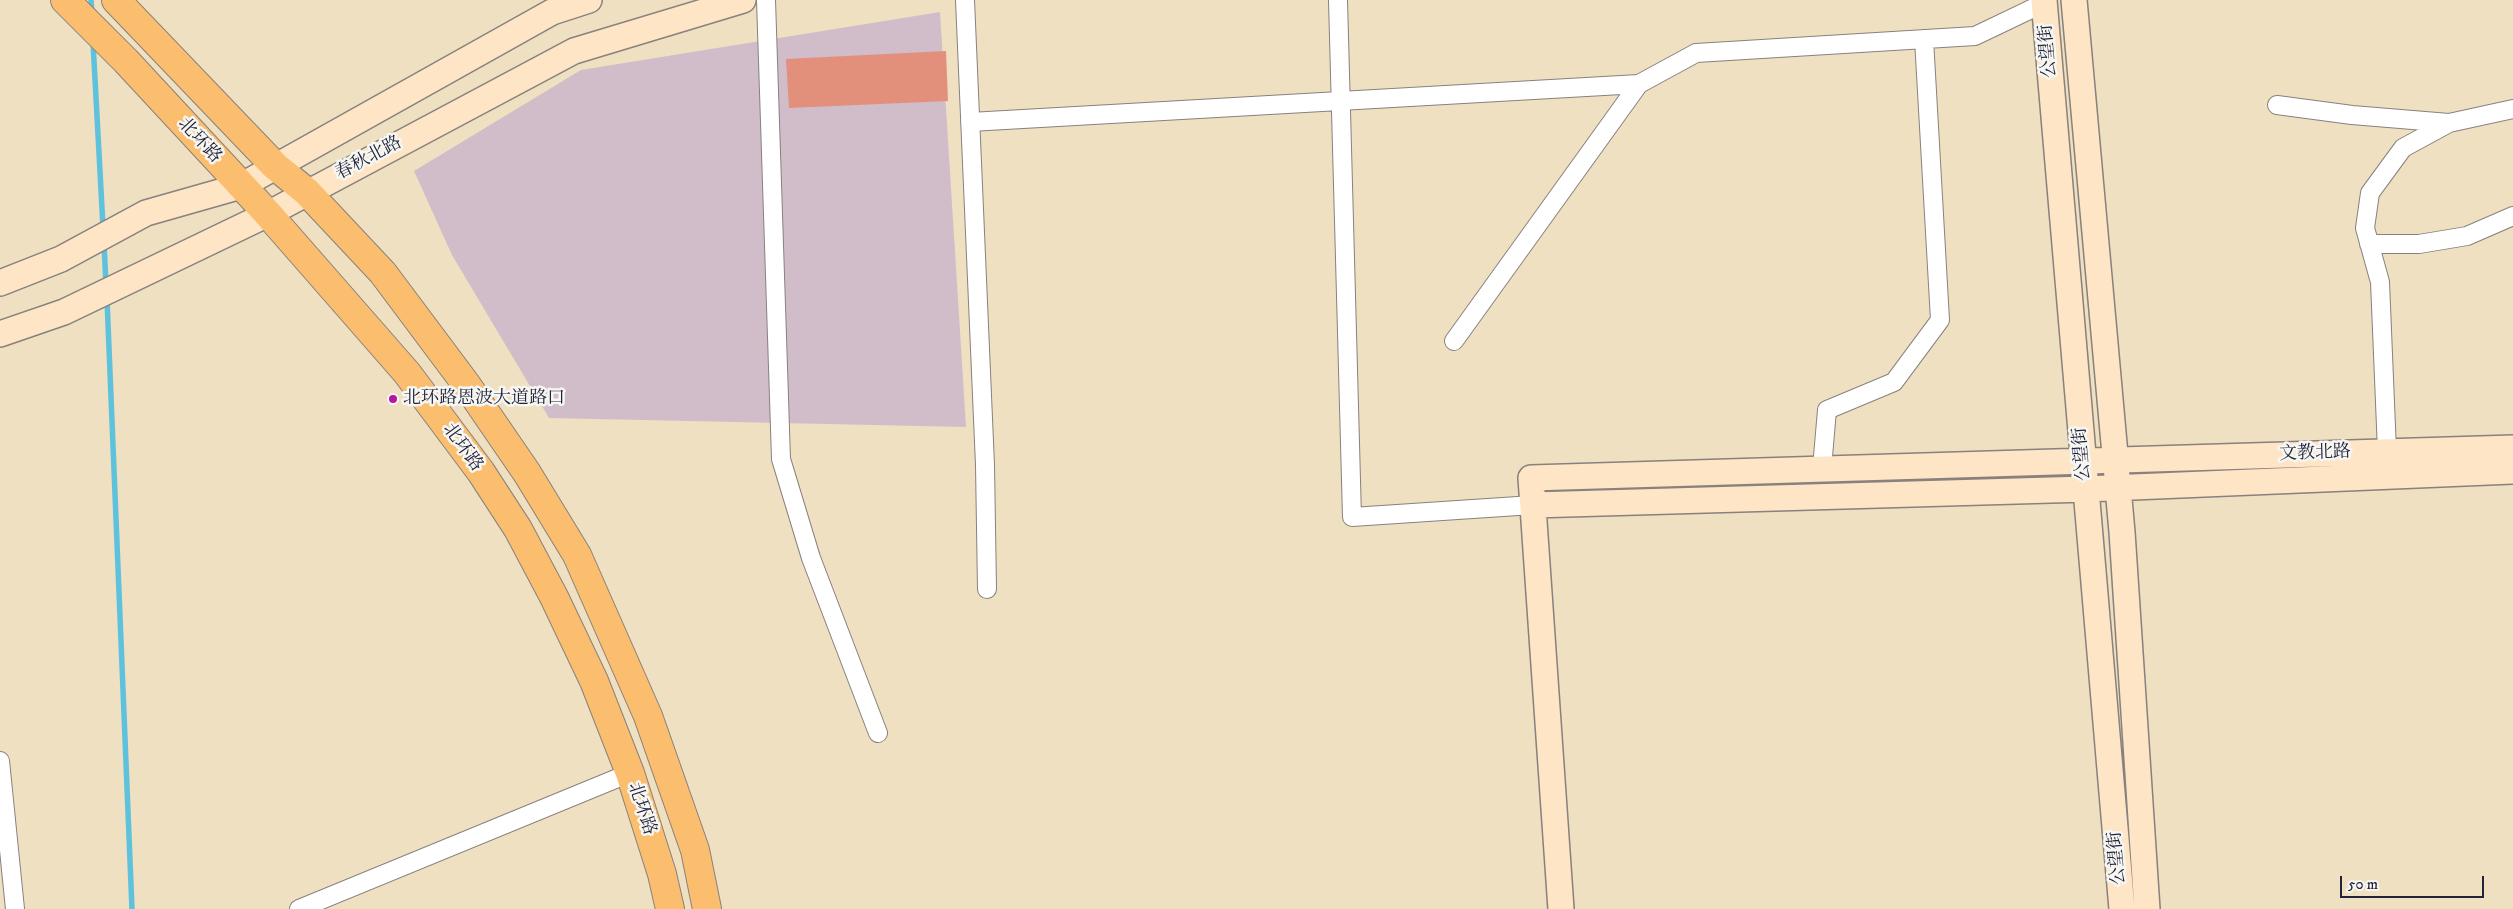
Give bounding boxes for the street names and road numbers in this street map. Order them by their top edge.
street label: 公望街 [2036,23,2062,79]
street label: 北环路 [173,114,225,168]
street label: 春秋北路 [332,133,406,185]
street label: 北环路 [437,420,487,476]
street label: 公望街 [2070,426,2096,482]
street label: 文教北路 [2279,442,2351,466]
street label: 北环路 [622,780,660,838]
street label: 公望街 [2105,830,2131,886]

